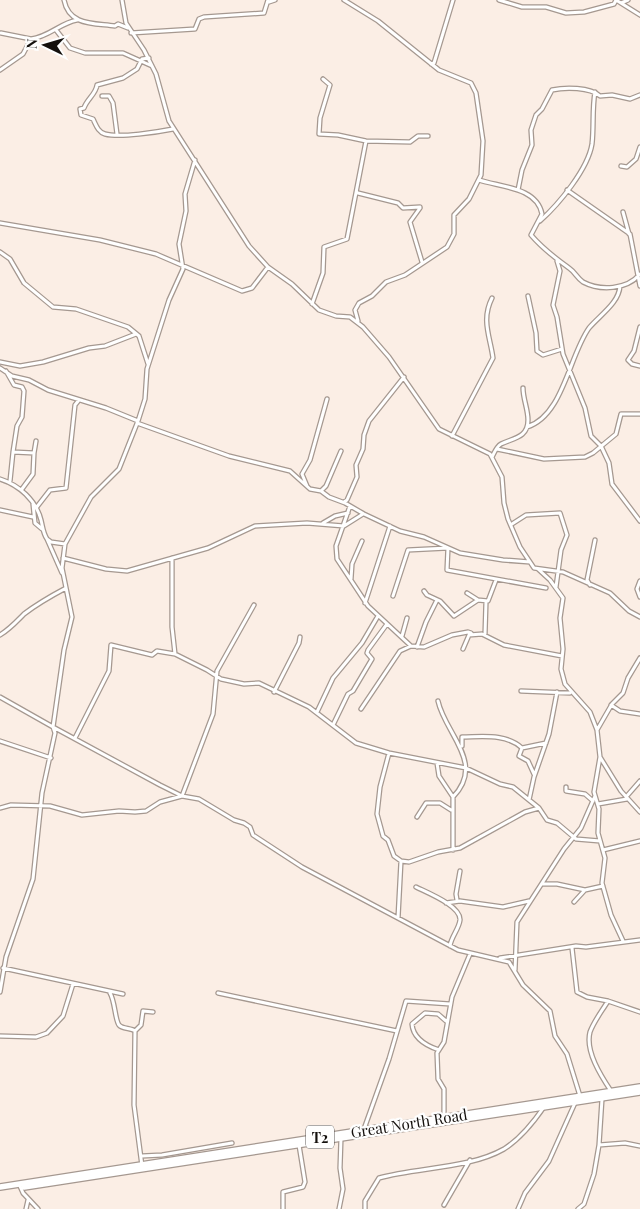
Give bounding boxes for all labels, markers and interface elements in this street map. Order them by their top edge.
north arrow [20,20,70,70]
text: N [22,38,41,50]
street label: Great North Road [349,1104,469,1142]
road number: T2 [306,1126,334,1148]

